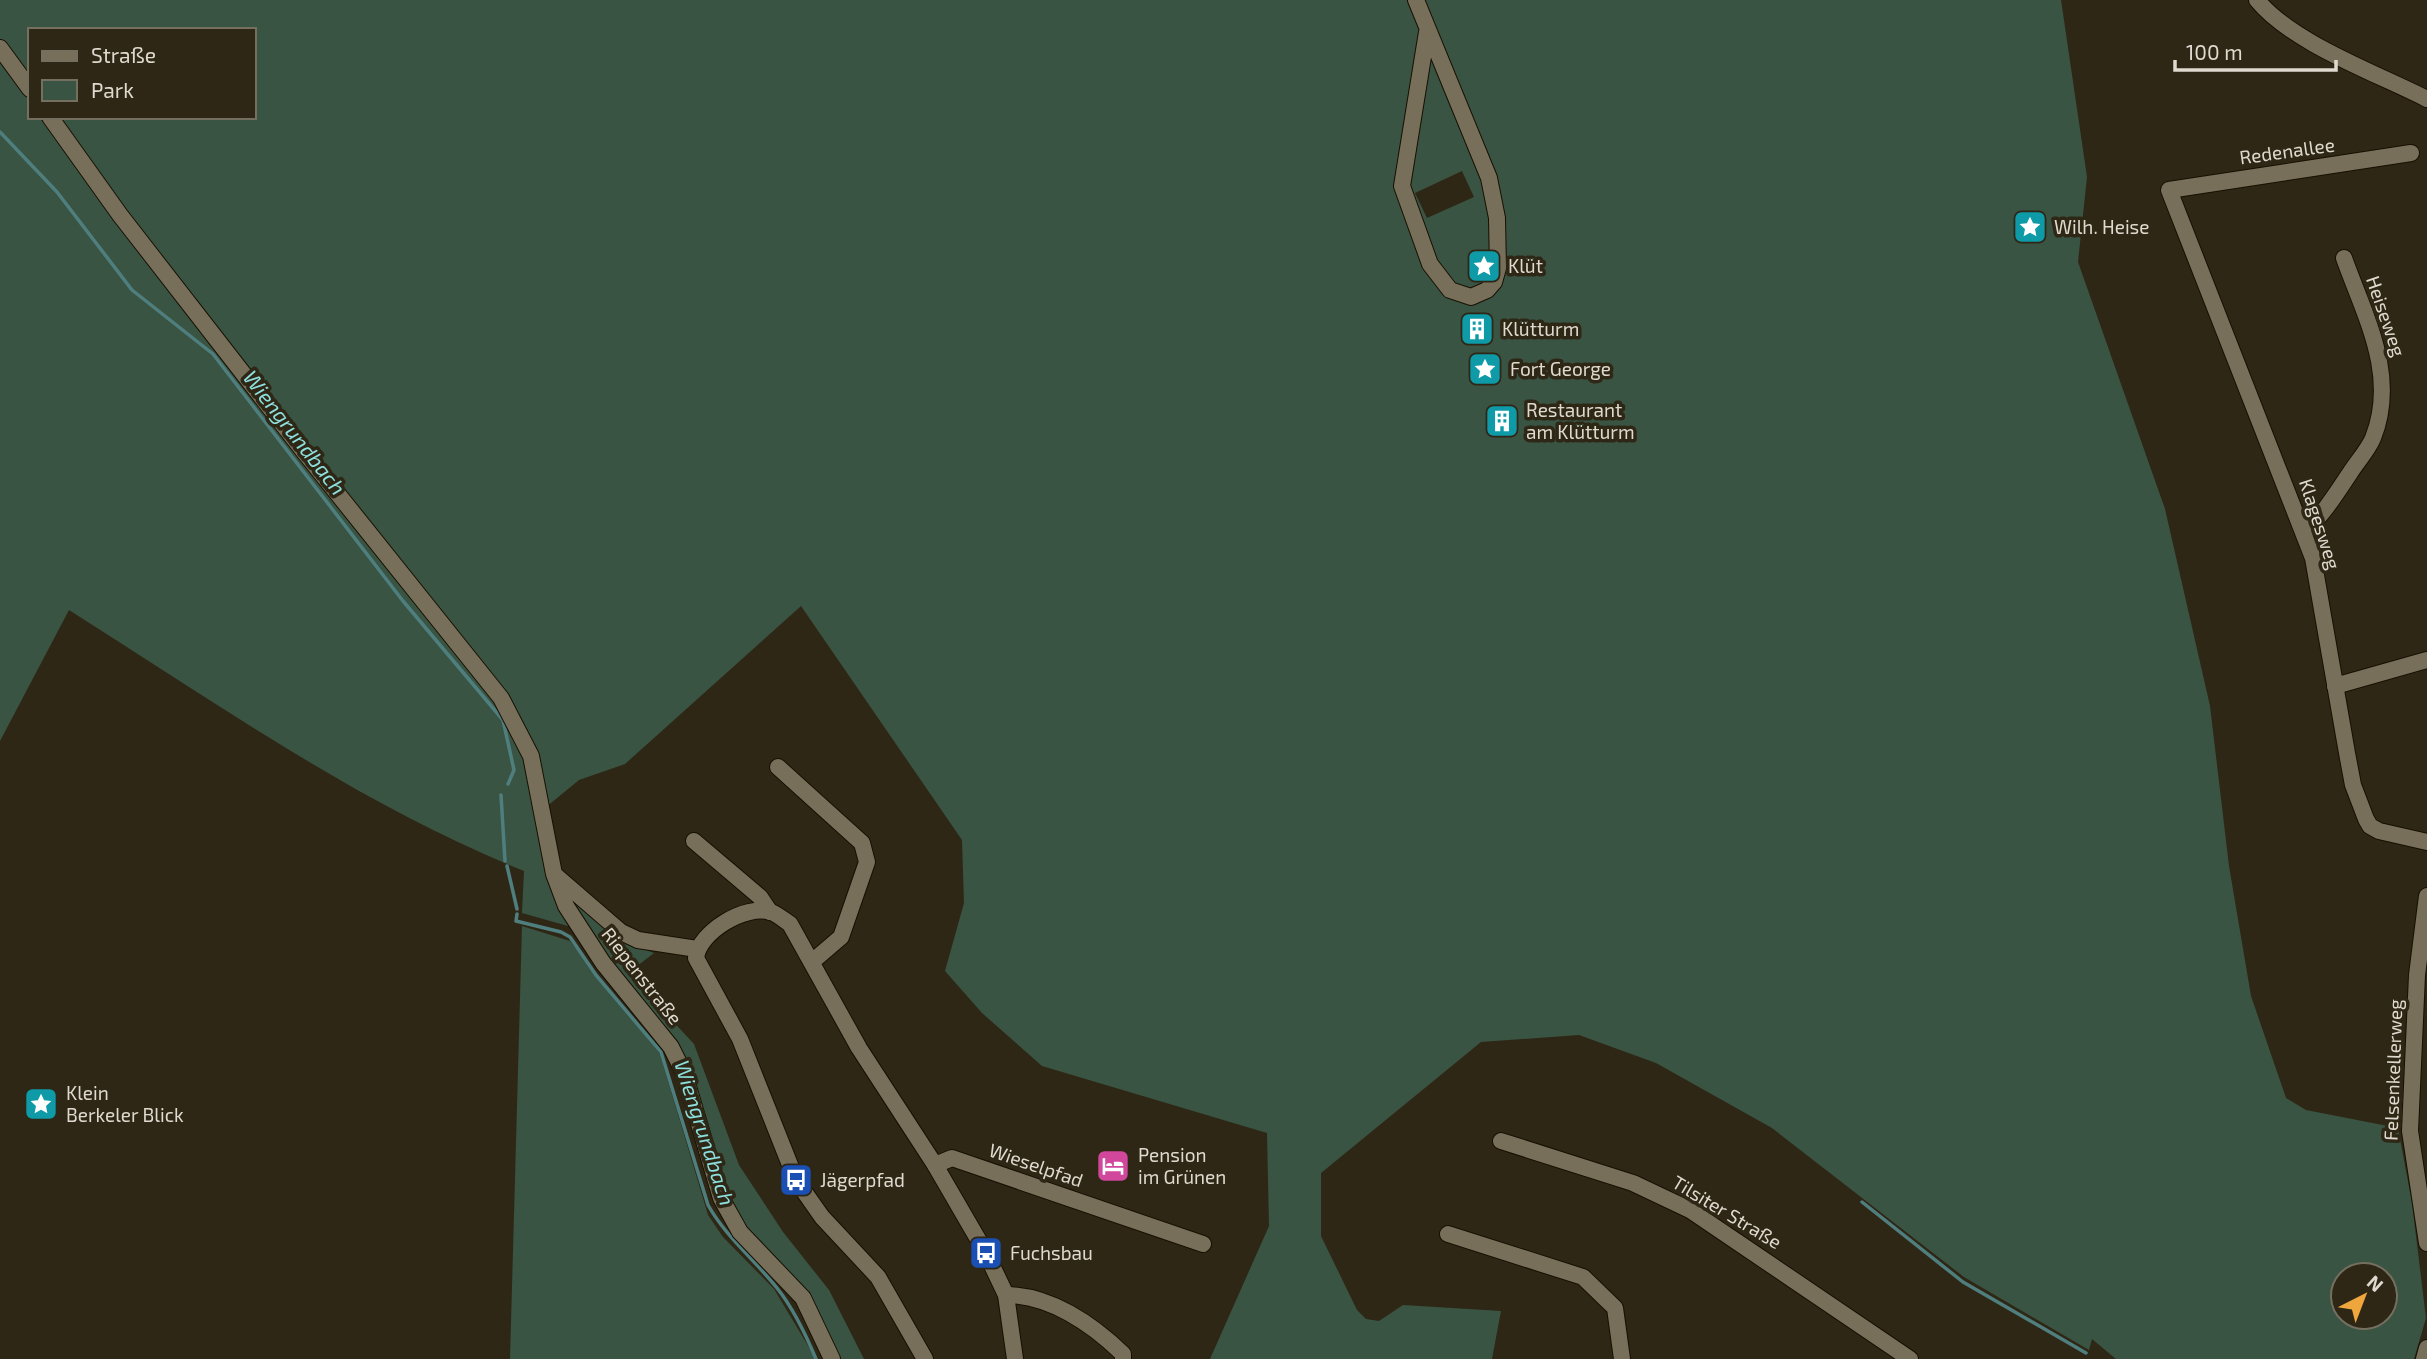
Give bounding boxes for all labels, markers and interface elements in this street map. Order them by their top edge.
legend [28,28,256,119]
scale bar [2175,28,2336,72]
text: 100 m [2186,39,2243,64]
text: Straße [91,42,156,67]
text: Park [91,77,134,102]
street label: Redenallee [2238,132,2336,169]
place icon: Wilh. Heise [2011,208,2049,246]
place label: Wilh. Heise [2054,215,2149,238]
place icon: Klüt [1465,247,1503,285]
place label: Klüt [1508,254,1543,277]
street label: Heiseweg [2362,272,2411,360]
building icon: Klütturm [1458,310,1496,348]
place label: Klütturm [1502,317,1579,340]
place icon: Fort George [1466,350,1504,388]
place label: Fort George [1510,357,1611,380]
water label: Wiengrundbach [239,365,352,499]
place label: Restaurant am Klütturm [1526,398,1635,443]
building icon: Restaurant am Klütturm [1483,402,1521,440]
street label: Klagesweg [2295,476,2346,573]
street label: Riepenstraße [597,923,687,1029]
street label: Felsenkellerweg [2379,998,2406,1141]
water label: Wiengrundbach [670,1057,741,1208]
place label: Klein Berkeler Blick [66,1081,184,1126]
place icon: Klein Berkeler Blick [22,1085,60,1123]
street label: Wieselpfad [986,1138,1086,1191]
place label: Pension im Grünen [1138,1143,1226,1188]
hotel icon: Pension im Grünen [1094,1147,1132,1185]
bus stop icon: Jägerpfad [777,1161,815,1199]
place label: Jägerpfad [820,1168,905,1191]
street label: Tilsiter Straße [1668,1170,1786,1253]
bus stop icon: Fuchsbau [967,1234,1005,1272]
place label: Fuchsbau [1010,1241,1093,1264]
north arrow [2329,1261,2399,1331]
text: N [2363,1270,2389,1296]

